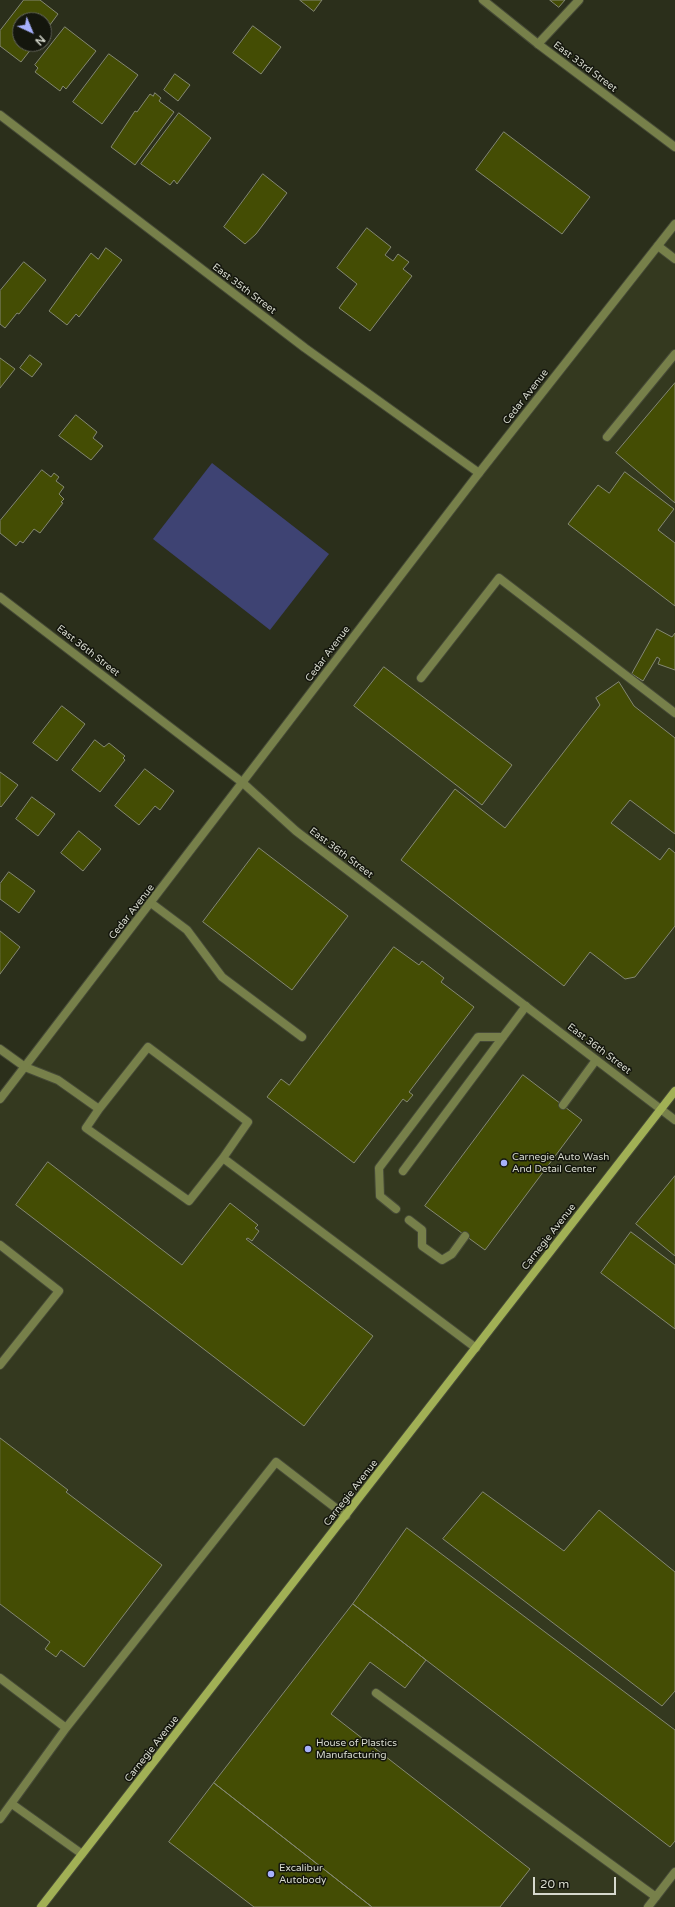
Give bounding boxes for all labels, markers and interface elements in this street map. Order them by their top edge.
north arrow [12,12,52,52]
text: N [32,33,48,48]
street label: East 33rd Street [551,39,619,95]
street label: East 35th Street [210,261,278,317]
street label: Cedar Avenue [501,367,551,427]
street label: East 36th Street [54,623,122,679]
street label: Cedar Avenue [303,624,353,684]
street label: East 36th Street [307,825,375,881]
street label: Cedar Avenue [107,882,157,942]
street label: East 36th Street [565,1021,633,1077]
place label: Carnegie Auto Wash And Detail Center [512,1151,609,1174]
marker: Carnegie Auto Wash And Detail Center [499,1158,509,1168]
street label: Carnegie Avenue [519,1201,579,1273]
street label: Carnegie Avenue [321,1457,381,1529]
street label: Carnegie Avenue [122,1713,182,1785]
place label: House of Plastics Manufacturing [316,1737,397,1760]
marker: House of Plastics Manufacturing [303,1744,313,1754]
place label: Excalibur Autobody [279,1862,326,1886]
marker: Excalibur Autobody [266,1869,276,1879]
scale bar [535,1869,618,1895]
text: 20 m [540,1877,569,1891]

